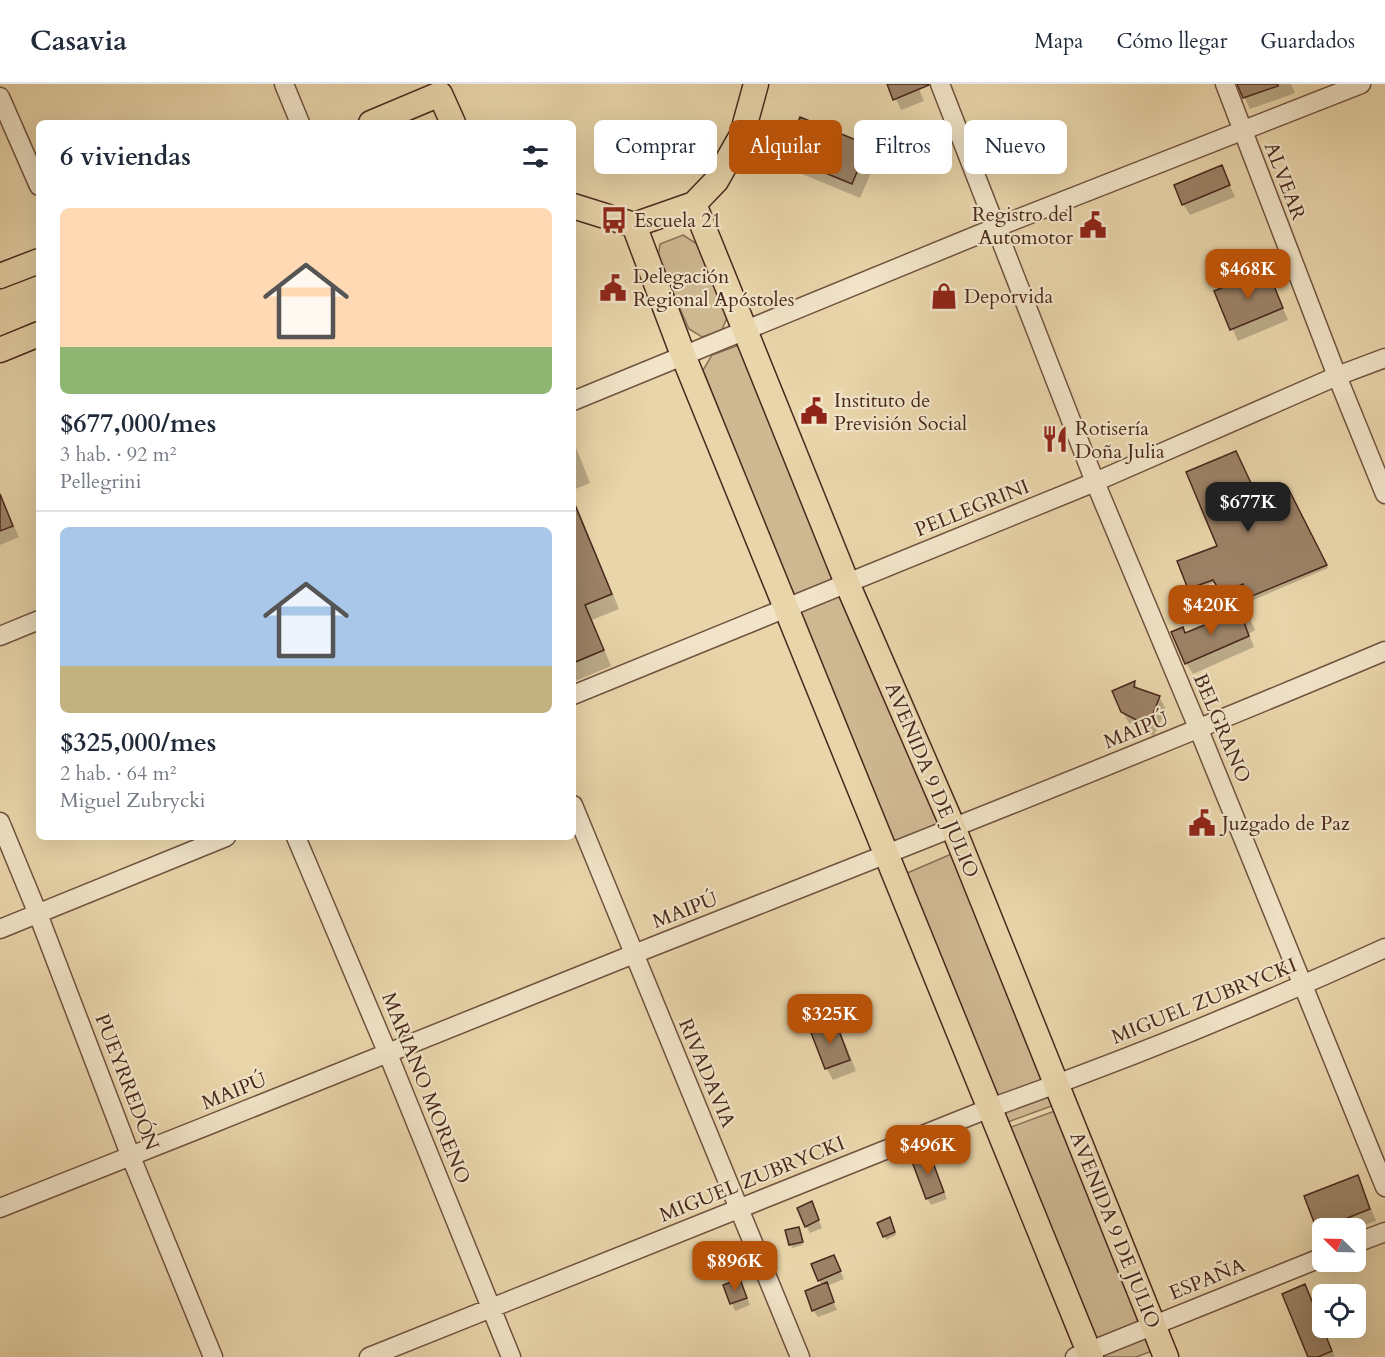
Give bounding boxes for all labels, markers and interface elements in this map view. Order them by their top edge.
text: Casavia [30,22,127,60]
text: Mapa [1034,27,1083,56]
text: Cómo llegar [1116,27,1227,56]
text: Guardados [1260,27,1355,56]
chip: Comprar [594,120,717,174]
chip: Alquilar [729,120,842,174]
chip: Filtros [854,120,952,174]
chip: Nuevo [964,120,1067,174]
street label: ALVEAR [1258,138,1312,224]
text: 6 viviendas [60,139,191,174]
icon: filters [519,140,552,173]
place label: Registro del Automotor [972,201,1074,251]
bus stop icon: Escuela 21 [599,205,629,235]
place label: Escuela 21 [634,207,722,234]
public building icon: Registro del Automotor [1078,210,1108,240]
icon: home [252,247,360,355]
pin: $468K [1206,249,1290,300]
text: $468K [1219,255,1277,282]
place label: Delegación Regional Apóstoles [633,263,794,313]
public building icon: Delegación Regional Apóstoles [598,273,628,303]
shop icon: Deporvida [929,281,959,311]
place label: Deporvida [964,283,1053,310]
place label: Instituto de Previsión Social [834,387,967,437]
public building icon: Instituto de Previsión Social [799,396,829,426]
text: $677,000/mes [60,406,216,441]
place label: Rotisería Doña Julia [1075,415,1165,465]
restaurant icon: Rotisería Doña Julia [1040,424,1070,454]
text: 3 hab. · 92 m² [60,441,176,468]
text: Pellegrini [60,468,141,495]
street label: PELLEGRINI [911,473,1033,543]
pin: $677K [1206,482,1290,533]
text: $677K [1219,488,1277,515]
icon: home [252,566,360,674]
pin: $420K [1169,585,1253,636]
text: $420K [1182,591,1240,618]
street label: BELGRANO [1187,669,1257,787]
street label: AVENIDA 9 DE JULIO [879,678,985,882]
street label: MAIPÚ [1099,704,1173,755]
text: $325,000/mes [60,725,216,760]
text: 2 hab. · 64 m² [60,760,176,787]
text: Miguel Zubrycki [60,787,205,814]
public building icon: Juzgado de Paz [1187,808,1217,838]
place label: Juzgado de Paz [1219,810,1350,837]
street label: MAIPÚ [648,885,722,935]
street label: MIGUEL ZUBRYCKI [1107,951,1301,1051]
street label: MARIANO MORENO [375,988,477,1188]
pin: $325K [788,994,872,1045]
text: $325K [801,1000,859,1027]
street label: PUEYRREDÓN [89,1010,165,1154]
street label: RIVADAVIA [672,1014,742,1132]
street label: MAIPÚ [197,1065,271,1116]
pin: $496K [886,1125,970,1176]
street label: AVENIDA 9 DE JULIO [1063,1128,1167,1332]
street label: MIGUEL ZUBRYCKI [655,1129,849,1229]
text: $496K [899,1131,957,1158]
north arrow [1312,1218,1366,1272]
map controls [1312,1218,1366,1338]
pin: $896K [693,1241,777,1292]
text: $896K [706,1247,764,1274]
street label: ESPAÑA [1165,1251,1250,1306]
button: locate [1312,1284,1366,1338]

